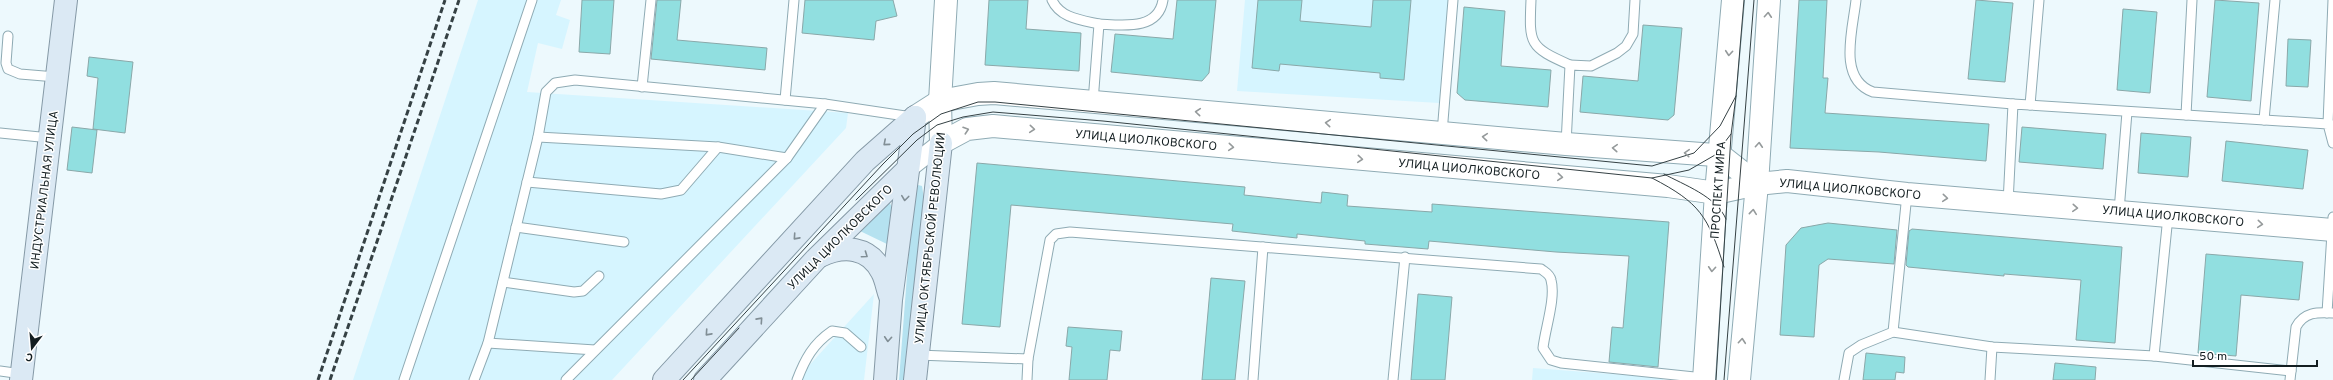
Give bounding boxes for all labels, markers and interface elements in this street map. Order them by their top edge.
one-way arrow [1763,12,1772,18]
one-way arrow [1724,50,1733,56]
one-way arrow [1195,107,1201,116]
street label: ИНДУСТРИАЛЬНАЯ УЛИЦА [27,110,63,270]
one-way arrow [1325,119,1331,128]
one-way arrow [1029,125,1035,134]
one-way arrow [962,126,969,135]
street label: УЛИЦА ЦИОЛКОВСКОГО [1074,127,1218,155]
street label: УЛИЦА ОКТЯБРЬСКОЙ РЕВОЛЮЦИИ [912,131,950,345]
one-way arrow [1482,133,1488,142]
one-way arrow [883,138,890,145]
street label: ПРОСПЕКТ МИРА [1708,141,1730,240]
one-way arrow [1755,142,1763,148]
one-way arrow [1228,143,1234,152]
one-way arrow [1612,144,1618,153]
one-way arrow [1684,148,1690,157]
one-way arrow [1357,154,1363,163]
street label: УЛИЦА ЦИОЛКОВСКОГО [1397,156,1541,184]
one-way arrow [1556,172,1563,181]
street label: УЛИЦА ЦИОЛКОВСКОГО [1778,176,1922,204]
street label: УЛИЦА ЦИОЛКОВСКОГО [785,182,897,294]
one-way arrow [1942,193,1948,202]
one-way arrow [900,195,909,201]
street label: УЛИЦА ЦИОЛКОВСКОГО [2101,203,2245,231]
one-way arrow [2072,204,2078,213]
one-way arrow [1749,209,1758,215]
one-way arrow [2257,219,2263,228]
one-way arrow [793,232,800,240]
one-way arrow [860,250,867,257]
one-way arrow [1708,266,1717,272]
one-way arrow [755,317,762,325]
north arrow [12,328,52,368]
one-way arrow [706,328,713,335]
one-way arrow [884,336,893,342]
one-way arrow [1738,338,1747,344]
scale bar [2193,342,2317,368]
text: С [24,349,35,364]
text: 50 m [2199,349,2227,365]

